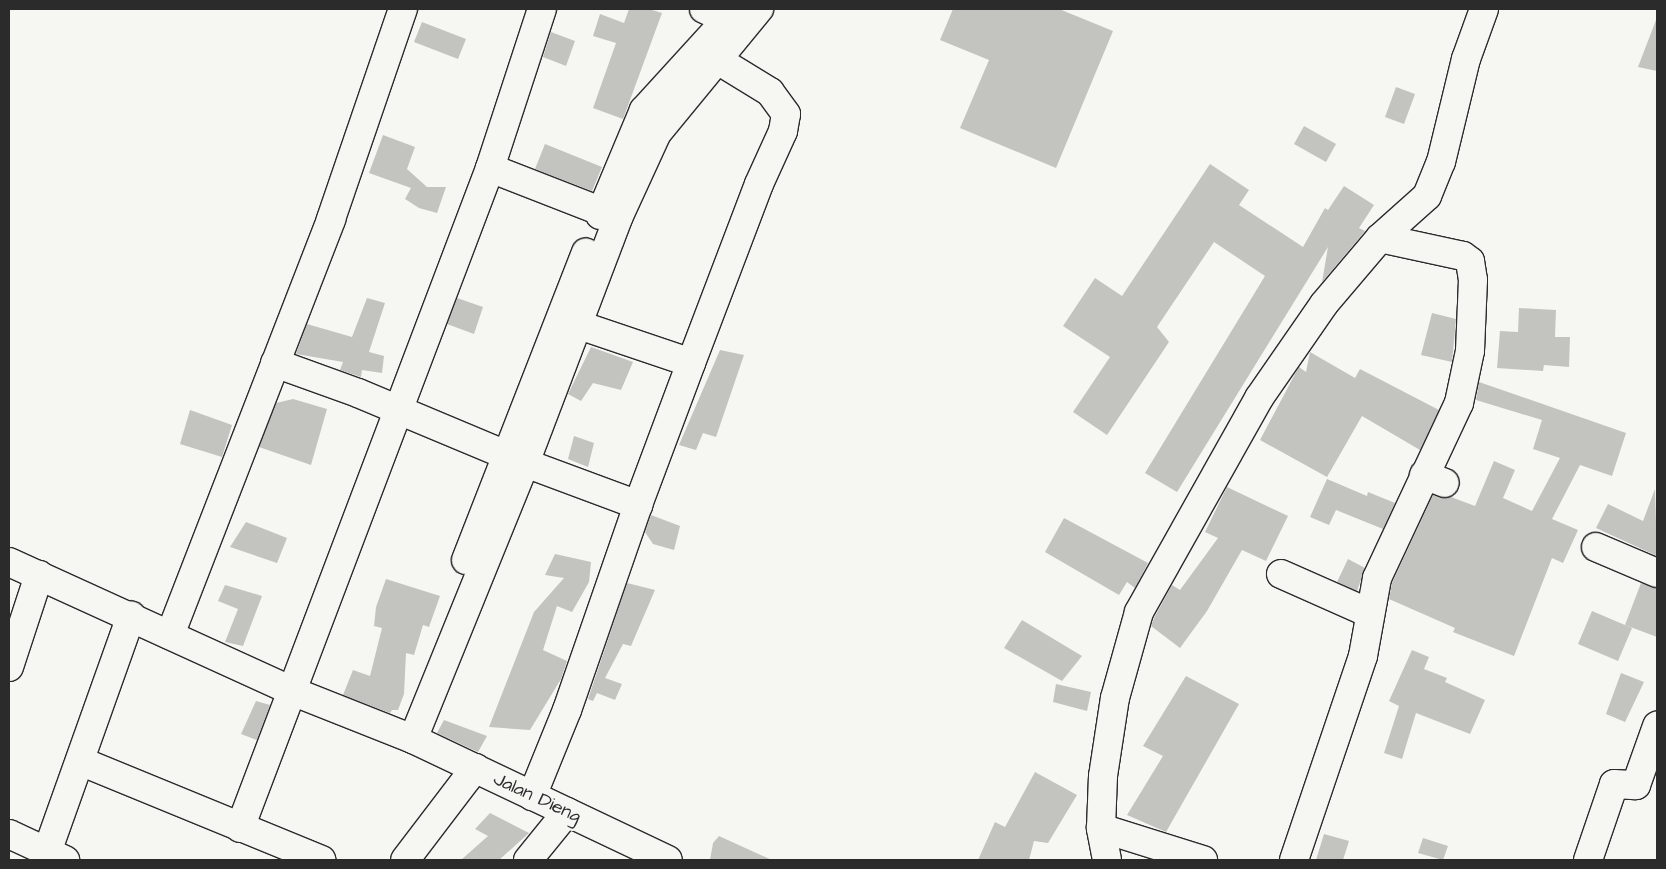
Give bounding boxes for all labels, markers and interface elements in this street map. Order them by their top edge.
street label: Jalan Dieng [489,768,585,828]

